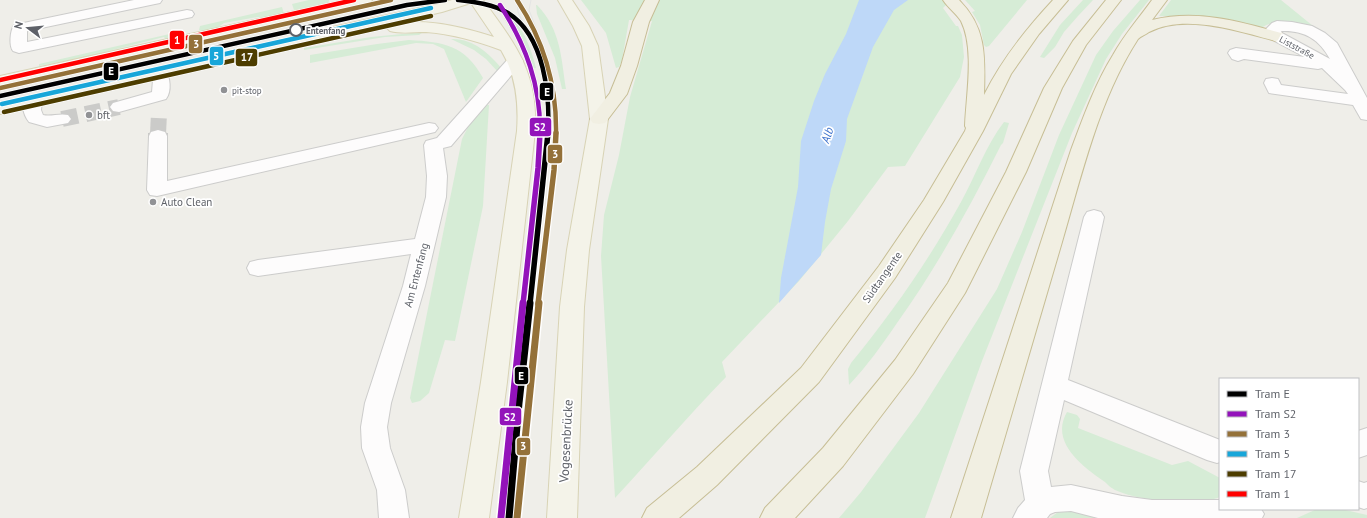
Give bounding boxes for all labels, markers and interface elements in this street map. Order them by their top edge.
north arrow [8,8,48,48]
text: N [11,20,26,31]
marker: Entenfang [289,23,303,37]
place label: Entenfang [306,25,345,36]
line badge: 1 [169,30,185,50]
text: 1 [174,33,180,47]
street label: Liststraße [1278,33,1317,61]
line badge: 3 [188,34,203,54]
text: 3 [193,37,199,51]
line badge: 5 [209,46,224,66]
line badge: 17 [235,48,258,67]
text: 5 [213,49,219,63]
text: 17 [241,50,253,64]
line badge: E [103,62,119,81]
text: E [108,64,114,78]
line badge: E [539,82,554,101]
marker: pit-stop [219,85,229,95]
place label: pit-stop [232,85,262,96]
text: E [544,85,550,99]
place label: bft [97,108,110,122]
marker: bft [84,110,94,120]
line badge: S2 [529,117,552,137]
text: S2 [534,120,546,134]
water label: Alb [817,125,837,146]
line badge: 3 [547,144,563,164]
text: 3 [552,147,558,161]
place label: Auto Clean [161,195,212,209]
marker: Auto Clean [148,197,158,207]
street label: Am Entenfang [401,241,431,309]
street label: Südtangente [859,248,905,305]
line badge: E [514,366,529,385]
text: E [518,369,524,383]
legend [1219,378,1359,510]
text: Tram E [1255,386,1290,401]
street label: Vogesenbrücke [555,399,577,484]
text: Tram S2 [1255,406,1296,421]
line badge: S2 [499,407,522,426]
text: S2 [504,410,516,424]
text: Tram 3 [1255,426,1290,441]
line badge: 3 [516,437,531,456]
text: 3 [520,439,526,453]
text: Tram 5 [1255,446,1290,461]
text: Tram 17 [1255,466,1296,481]
text: Tram 1 [1255,486,1290,501]

